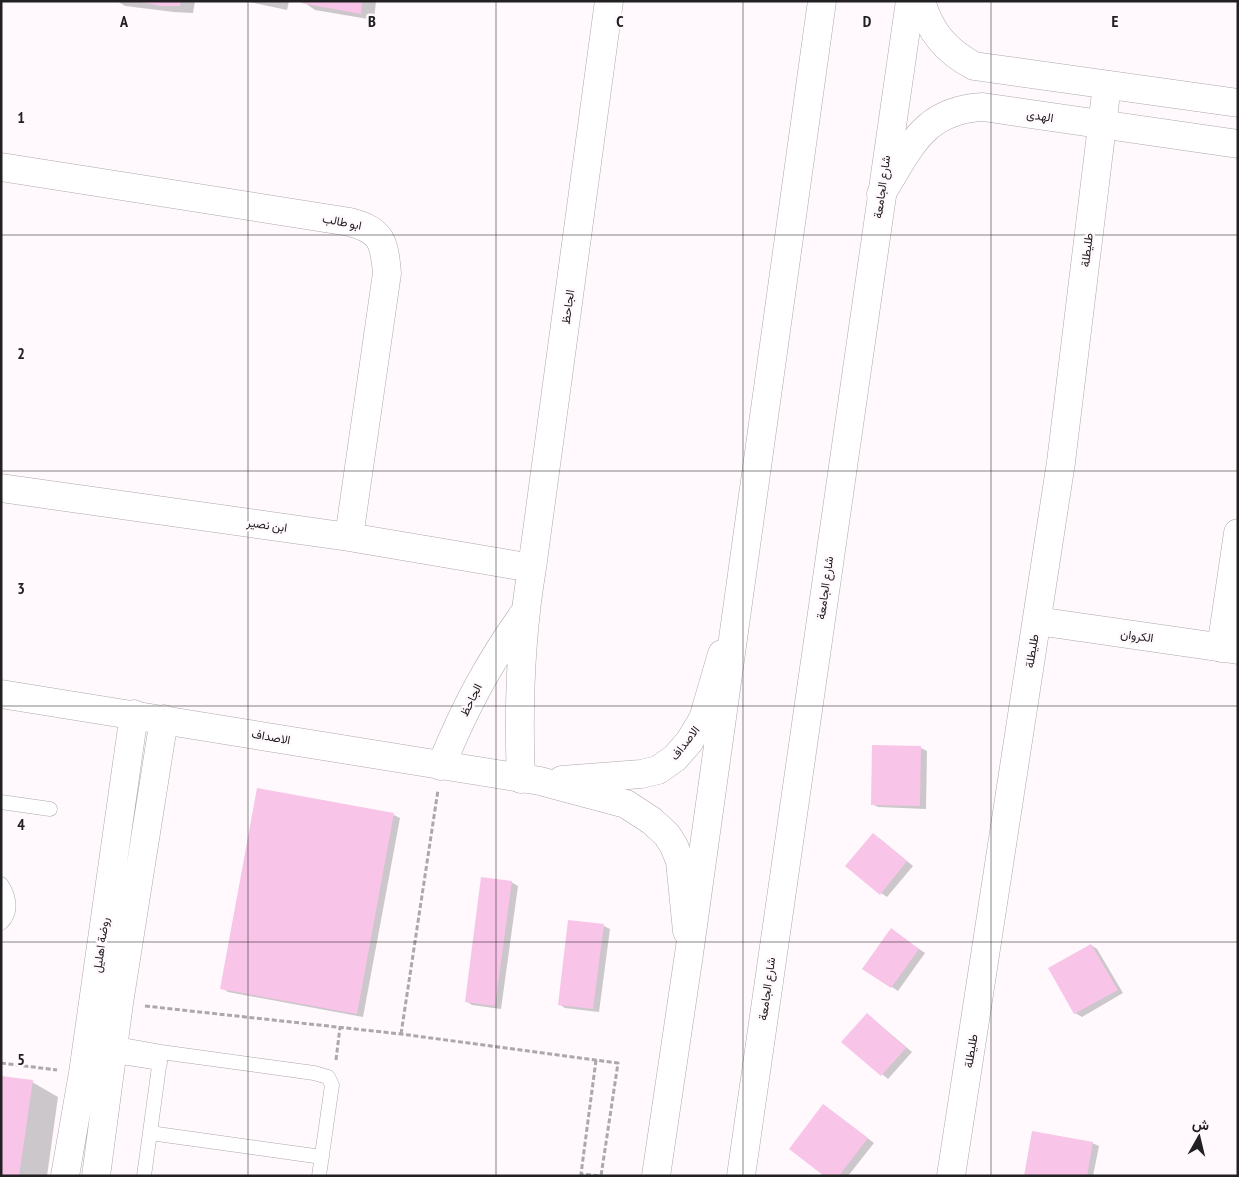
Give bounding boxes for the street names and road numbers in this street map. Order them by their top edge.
street label: الهدى [1025,106,1055,126]
street label: شارع الجامعة [870,154,895,220]
street label: ابو طالب [321,210,363,234]
street label: طليطلة [1077,232,1096,268]
street label: الجاحظ [558,289,577,325]
street label: ابن نصير [245,514,288,536]
street label: شارع الجامعة [813,555,838,621]
street label: الكروان [1120,626,1154,646]
street label: طليطلة [1021,633,1042,669]
street label: الجاحظ [456,681,485,719]
street label: الاصداف [667,723,703,763]
street label: الاصداف [250,726,292,747]
street label: روضة اهليل [89,916,113,974]
street label: شارع الجامعة [755,956,780,1022]
street label: طليطلة [960,1033,981,1069]

